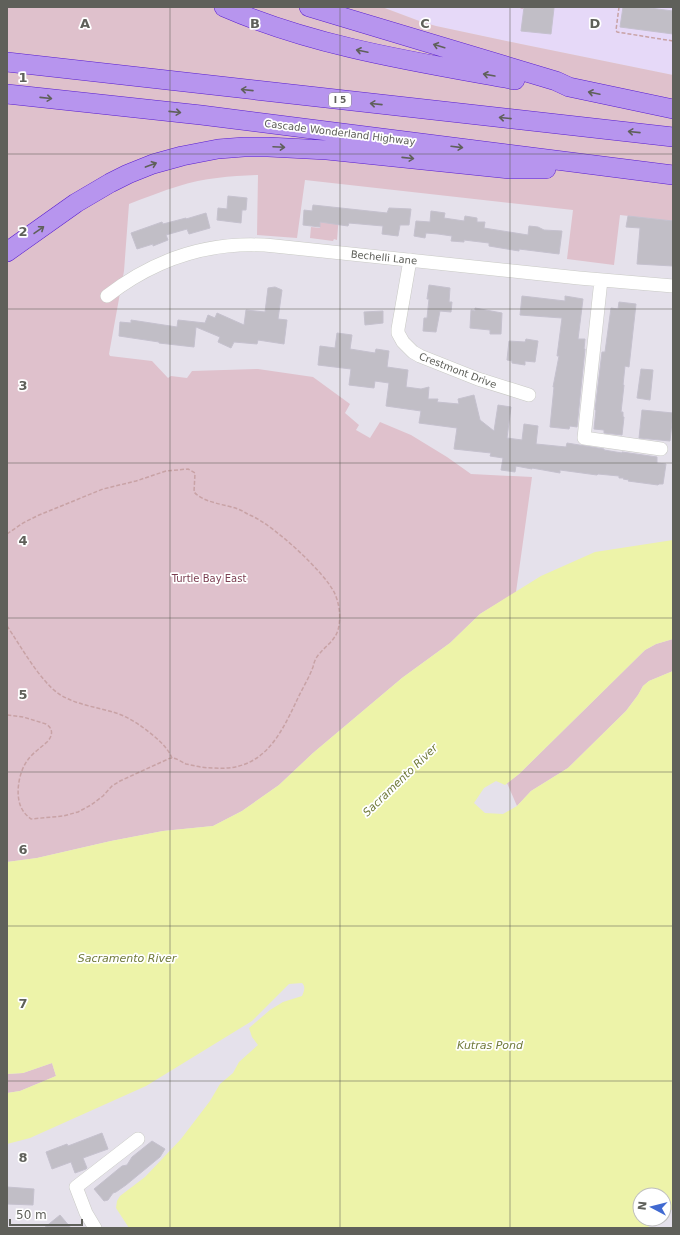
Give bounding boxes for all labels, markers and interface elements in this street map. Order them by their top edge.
text: A [80,16,90,31]
text: B [250,16,260,31]
text: C [420,16,430,31]
text: D [590,16,601,31]
one-way arrow [432,42,445,49]
one-way arrow [356,46,369,54]
text: 1 [18,70,28,85]
one-way arrow [483,71,496,79]
one-way arrow [241,86,254,93]
one-way arrow [587,89,600,97]
road number: I 5 [329,93,351,107]
one-way arrow [39,94,52,102]
one-way arrow [370,100,383,107]
one-way arrow [168,108,181,116]
one-way arrow [499,114,512,122]
street label: Cascade Wonderland Highway [264,118,416,147]
one-way arrow [628,128,641,136]
one-way arrow [450,143,463,151]
one-way arrow [272,144,285,151]
one-way arrow [401,154,414,162]
one-way arrow [144,160,156,168]
text: 2 [18,224,28,239]
one-way arrow [33,226,44,234]
street label: Bechelli Lane [350,249,418,266]
street label: Crestmont Drive [418,351,498,390]
text: 3 [18,378,28,393]
text: 4 [18,533,28,548]
park label: Turtle Bay East [171,573,246,584]
text: 5 [18,687,28,702]
water label: Sacramento River [360,740,441,819]
text: 6 [18,842,28,857]
water label: Sacramento River [78,952,178,965]
text: 7 [18,996,28,1011]
water label: Kutras Pond [457,1039,524,1052]
text: 8 [18,1150,28,1165]
north arrow [632,1187,672,1227]
text: N [636,1200,650,1211]
scale bar [10,1201,82,1227]
text: 50 m [16,1208,47,1222]

